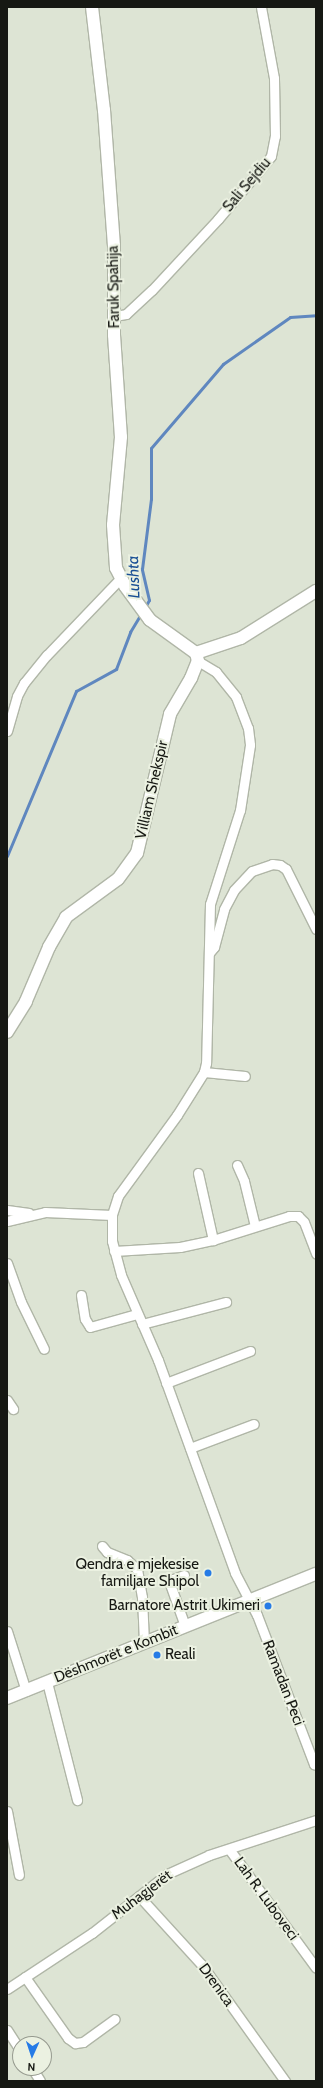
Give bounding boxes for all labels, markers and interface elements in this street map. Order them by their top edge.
street label: Sali Sejdiu [219,154,275,216]
street label: Faruk Spahija [104,245,124,329]
water label: Lushta [124,555,144,599]
street label: Villiam Shekspir [132,739,172,841]
place label: Qendra e mjekesise familjare Shipol [76,1555,199,1590]
marker: Qendra e mjekesise familjare Shipol [202,1567,214,1579]
place label: Barnatore Astrit Ukimeri [109,1597,260,1615]
marker: Barnatore Astrit Ukimeri [263,1601,273,1611]
street label: Dëshmorët e Kombit [51,1621,181,1687]
street label: Ramadan Peci [258,1638,308,1728]
place label: Reali [165,1646,195,1664]
marker: Reali [152,1650,162,1660]
street label: Lah R. Luboveci [230,1854,302,1944]
street label: Muhagjerët [108,1866,176,1924]
street label: Drenica [194,1960,238,2010]
north arrow [12,2036,52,2076]
text: N [27,2060,36,2074]

